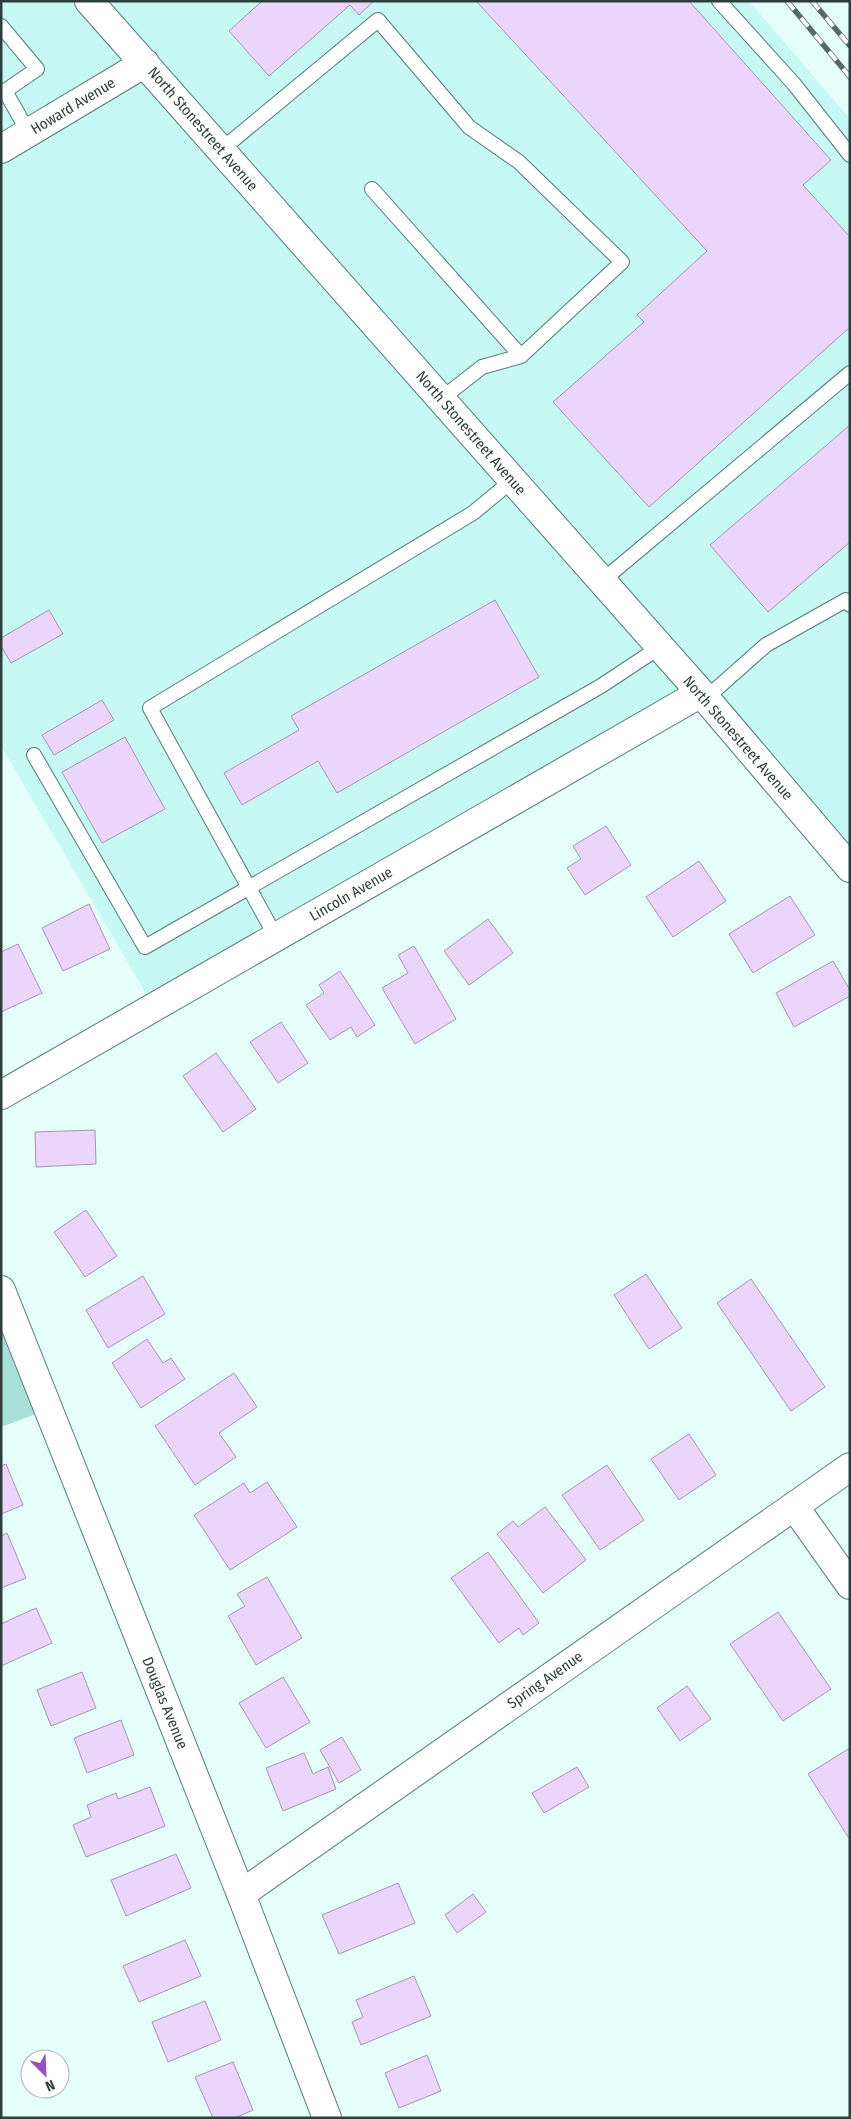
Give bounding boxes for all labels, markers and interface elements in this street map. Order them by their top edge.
street label: North Stonestreet Avenue [144,63,262,195]
street label: Howard Avenue [27,74,119,138]
street label: North Stonestreet Avenue [412,367,530,499]
street label: North Stonestreet Avenue [679,672,797,804]
street label: Lincoln Avenue [306,863,396,925]
street label: Spring Avenue [504,1647,586,1713]
street label: Douglas Avenue [138,1654,192,1752]
north arrow [20,2049,70,2099]
text: N [43,2076,57,2095]

